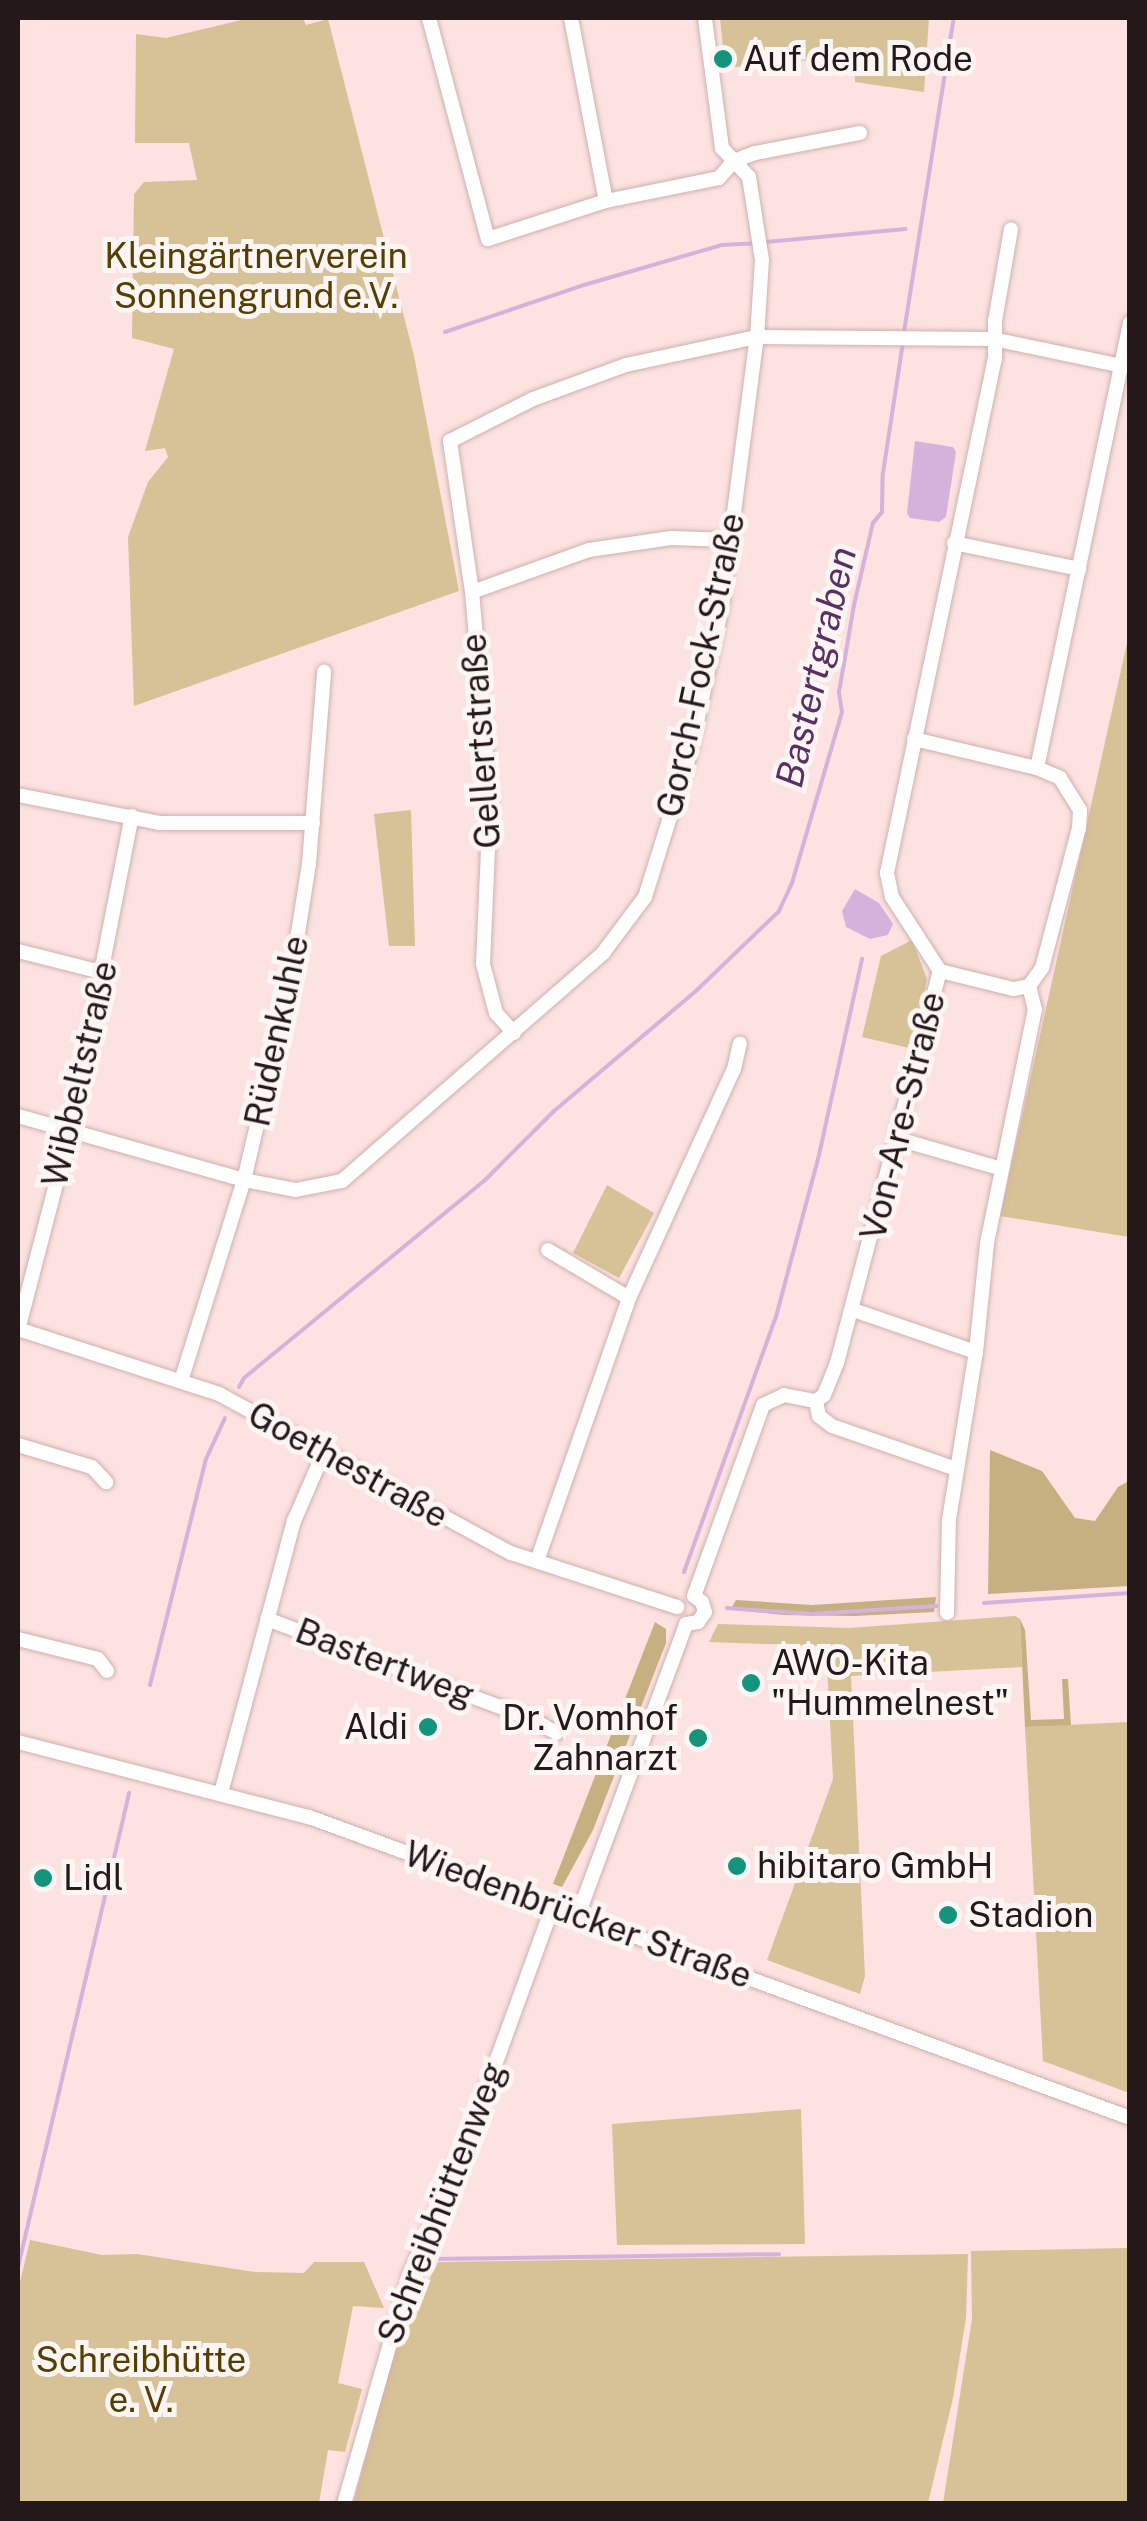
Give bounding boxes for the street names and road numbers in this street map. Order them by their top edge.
street label: Gorch-Fock-Straße [648,509,754,821]
street label: Gellertstraße [453,632,509,850]
street label: Rüdenkuhle [236,932,318,1130]
street label: Wibbeltstraße [34,957,126,1191]
street label: Von-Are-Straße [852,987,954,1245]
street label: Goethestraße [241,1393,455,1537]
street label: Bastertweg [290,1610,480,1716]
street label: Wiedenbrücker Straße [399,1833,757,1997]
street label: Schreibhüttenweg [369,2056,515,2350]

